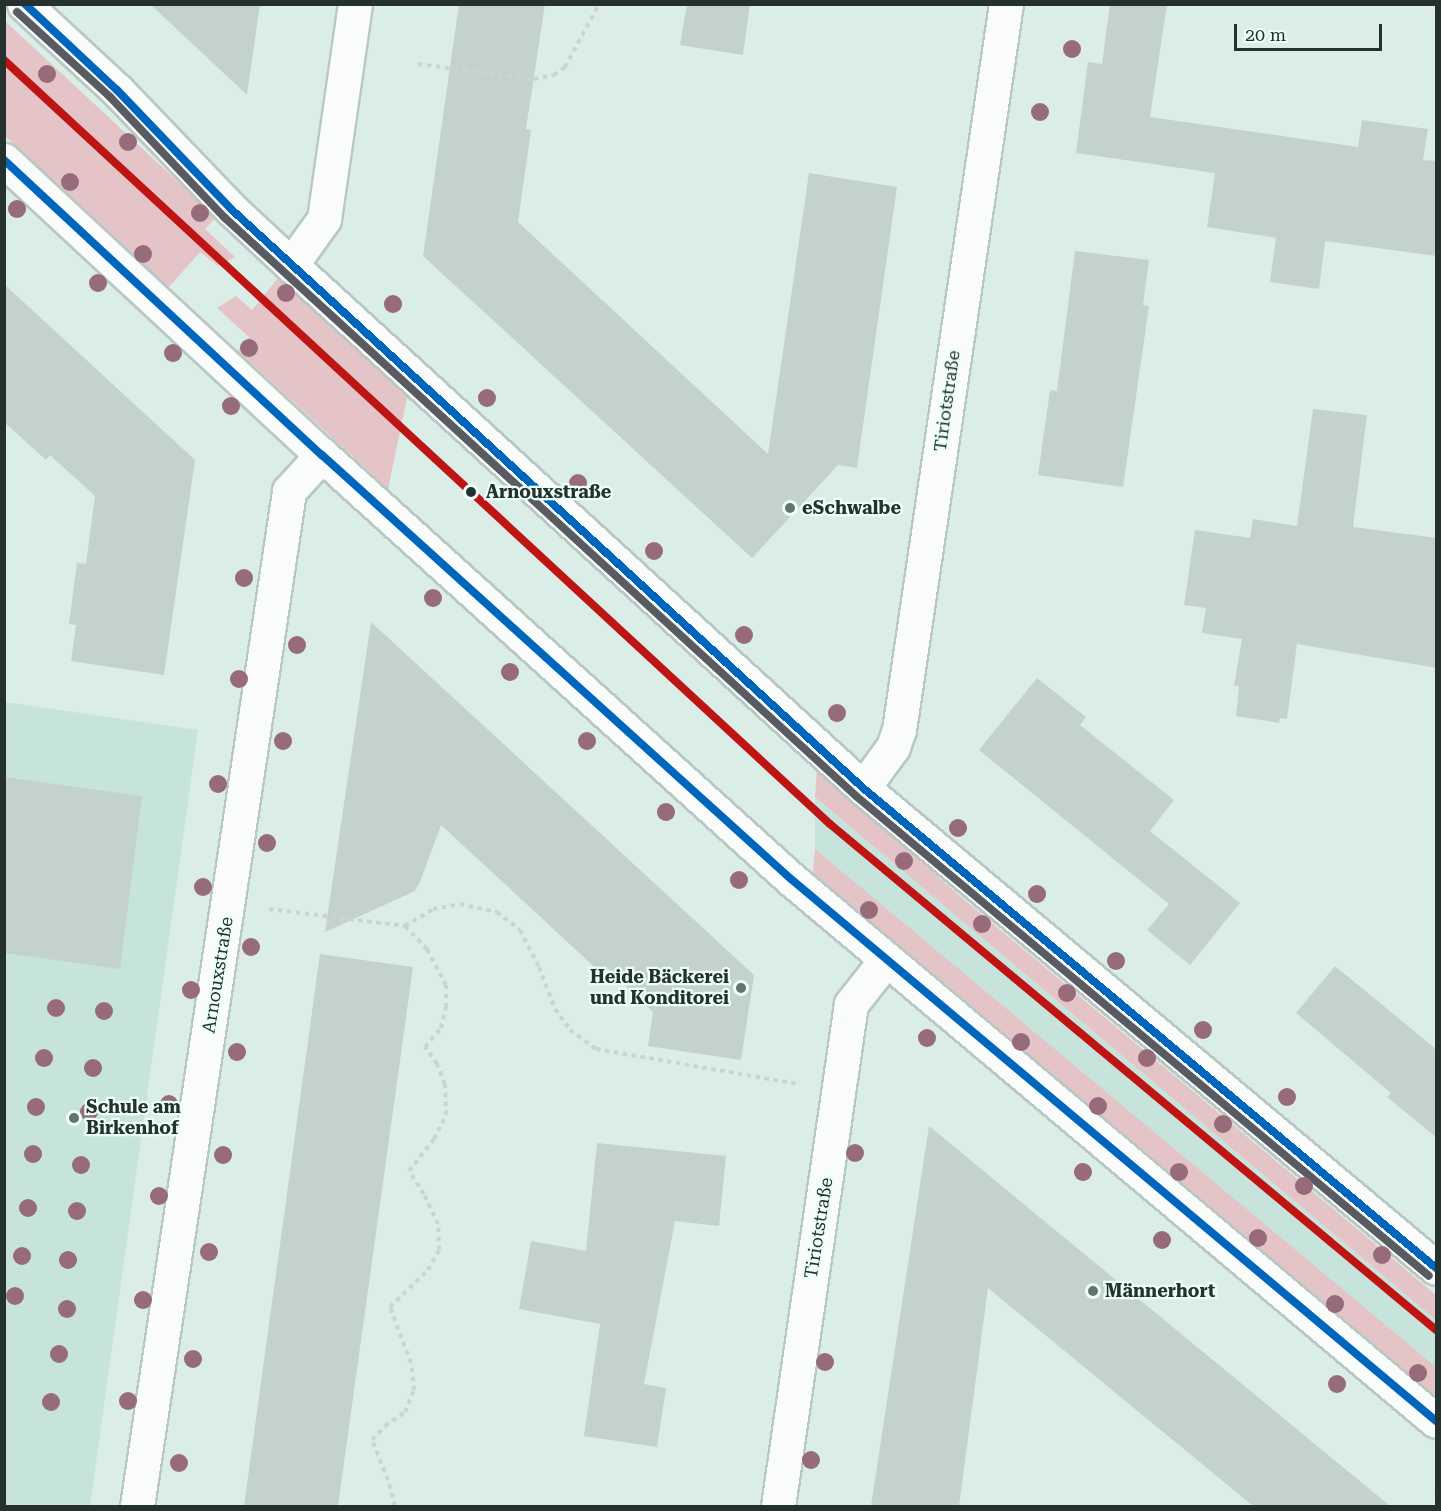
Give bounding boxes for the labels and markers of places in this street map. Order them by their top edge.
place label: Arnouxstraße [486,481,611,503]
marker: Arnouxstraße [461,482,481,502]
place label: eSchwalbe [802,497,901,519]
marker: eSchwalbe [783,501,797,515]
place label: Heide Bäckerei und Konditorei [590,967,729,1010]
marker: Heide Bäckerei und Konditorei [734,981,748,995]
place label: Schule am Birkenhof [86,1097,181,1140]
marker: Schule am Birkenhof [67,1111,81,1125]
place label: Männerhort [1105,1280,1215,1302]
marker: Männerhort [1086,1284,1100,1298]

